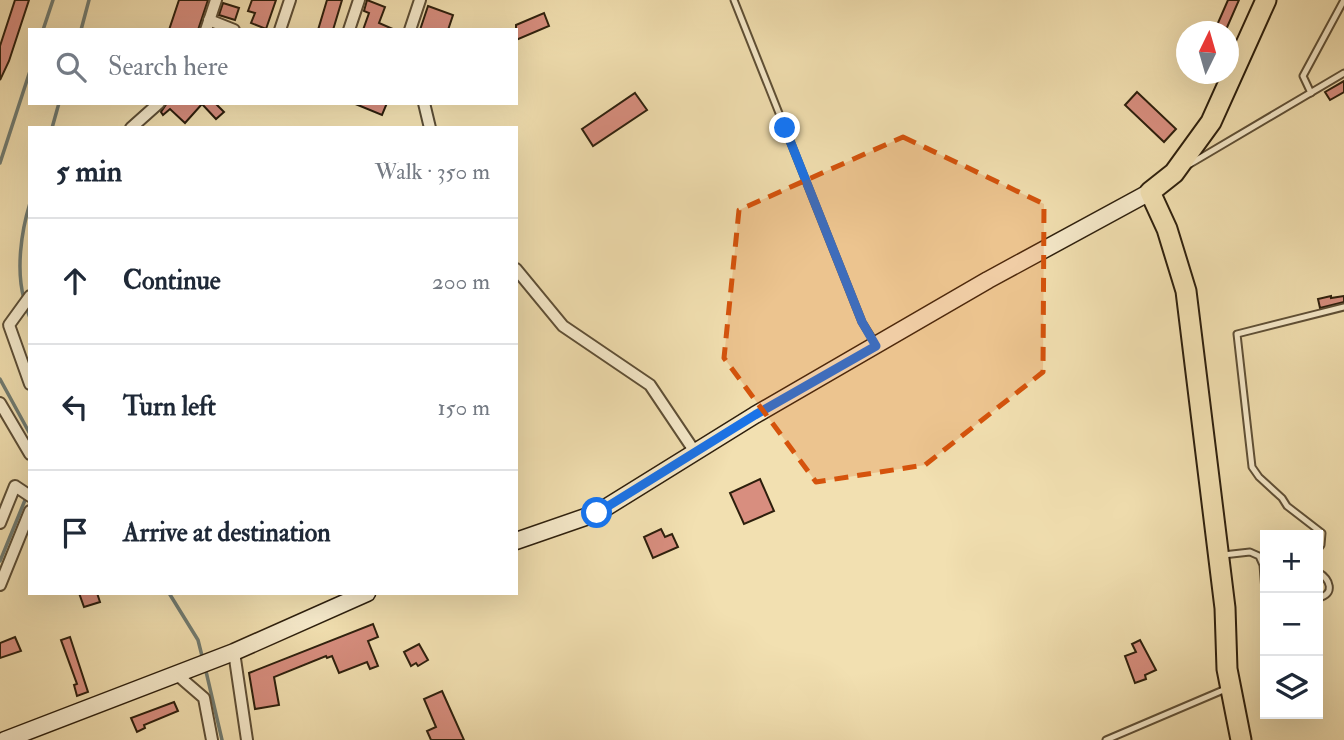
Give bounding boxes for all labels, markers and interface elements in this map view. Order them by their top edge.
north arrow [1176,21,1239,84]
search box [28,28,518,105]
icon: search [52,48,90,86]
text: Search here [108,51,228,83]
route end [769,112,800,143]
text: 5 min [56,153,122,190]
text: Walk · 350 m [375,157,490,186]
icon: ahead [56,262,94,300]
text: Continue [123,265,221,297]
text: 200 m [432,267,490,296]
icon: left [56,388,94,426]
text: Turn left [123,391,216,423]
text: 150 m [437,393,490,422]
route start [581,497,612,528]
icon: arrive [56,514,94,552]
text: Arrive at destination [123,517,331,549]
map controls [1260,530,1323,719]
button: + [1260,530,1323,593]
button: − [1260,593,1323,656]
button: layers [1260,656,1323,719]

